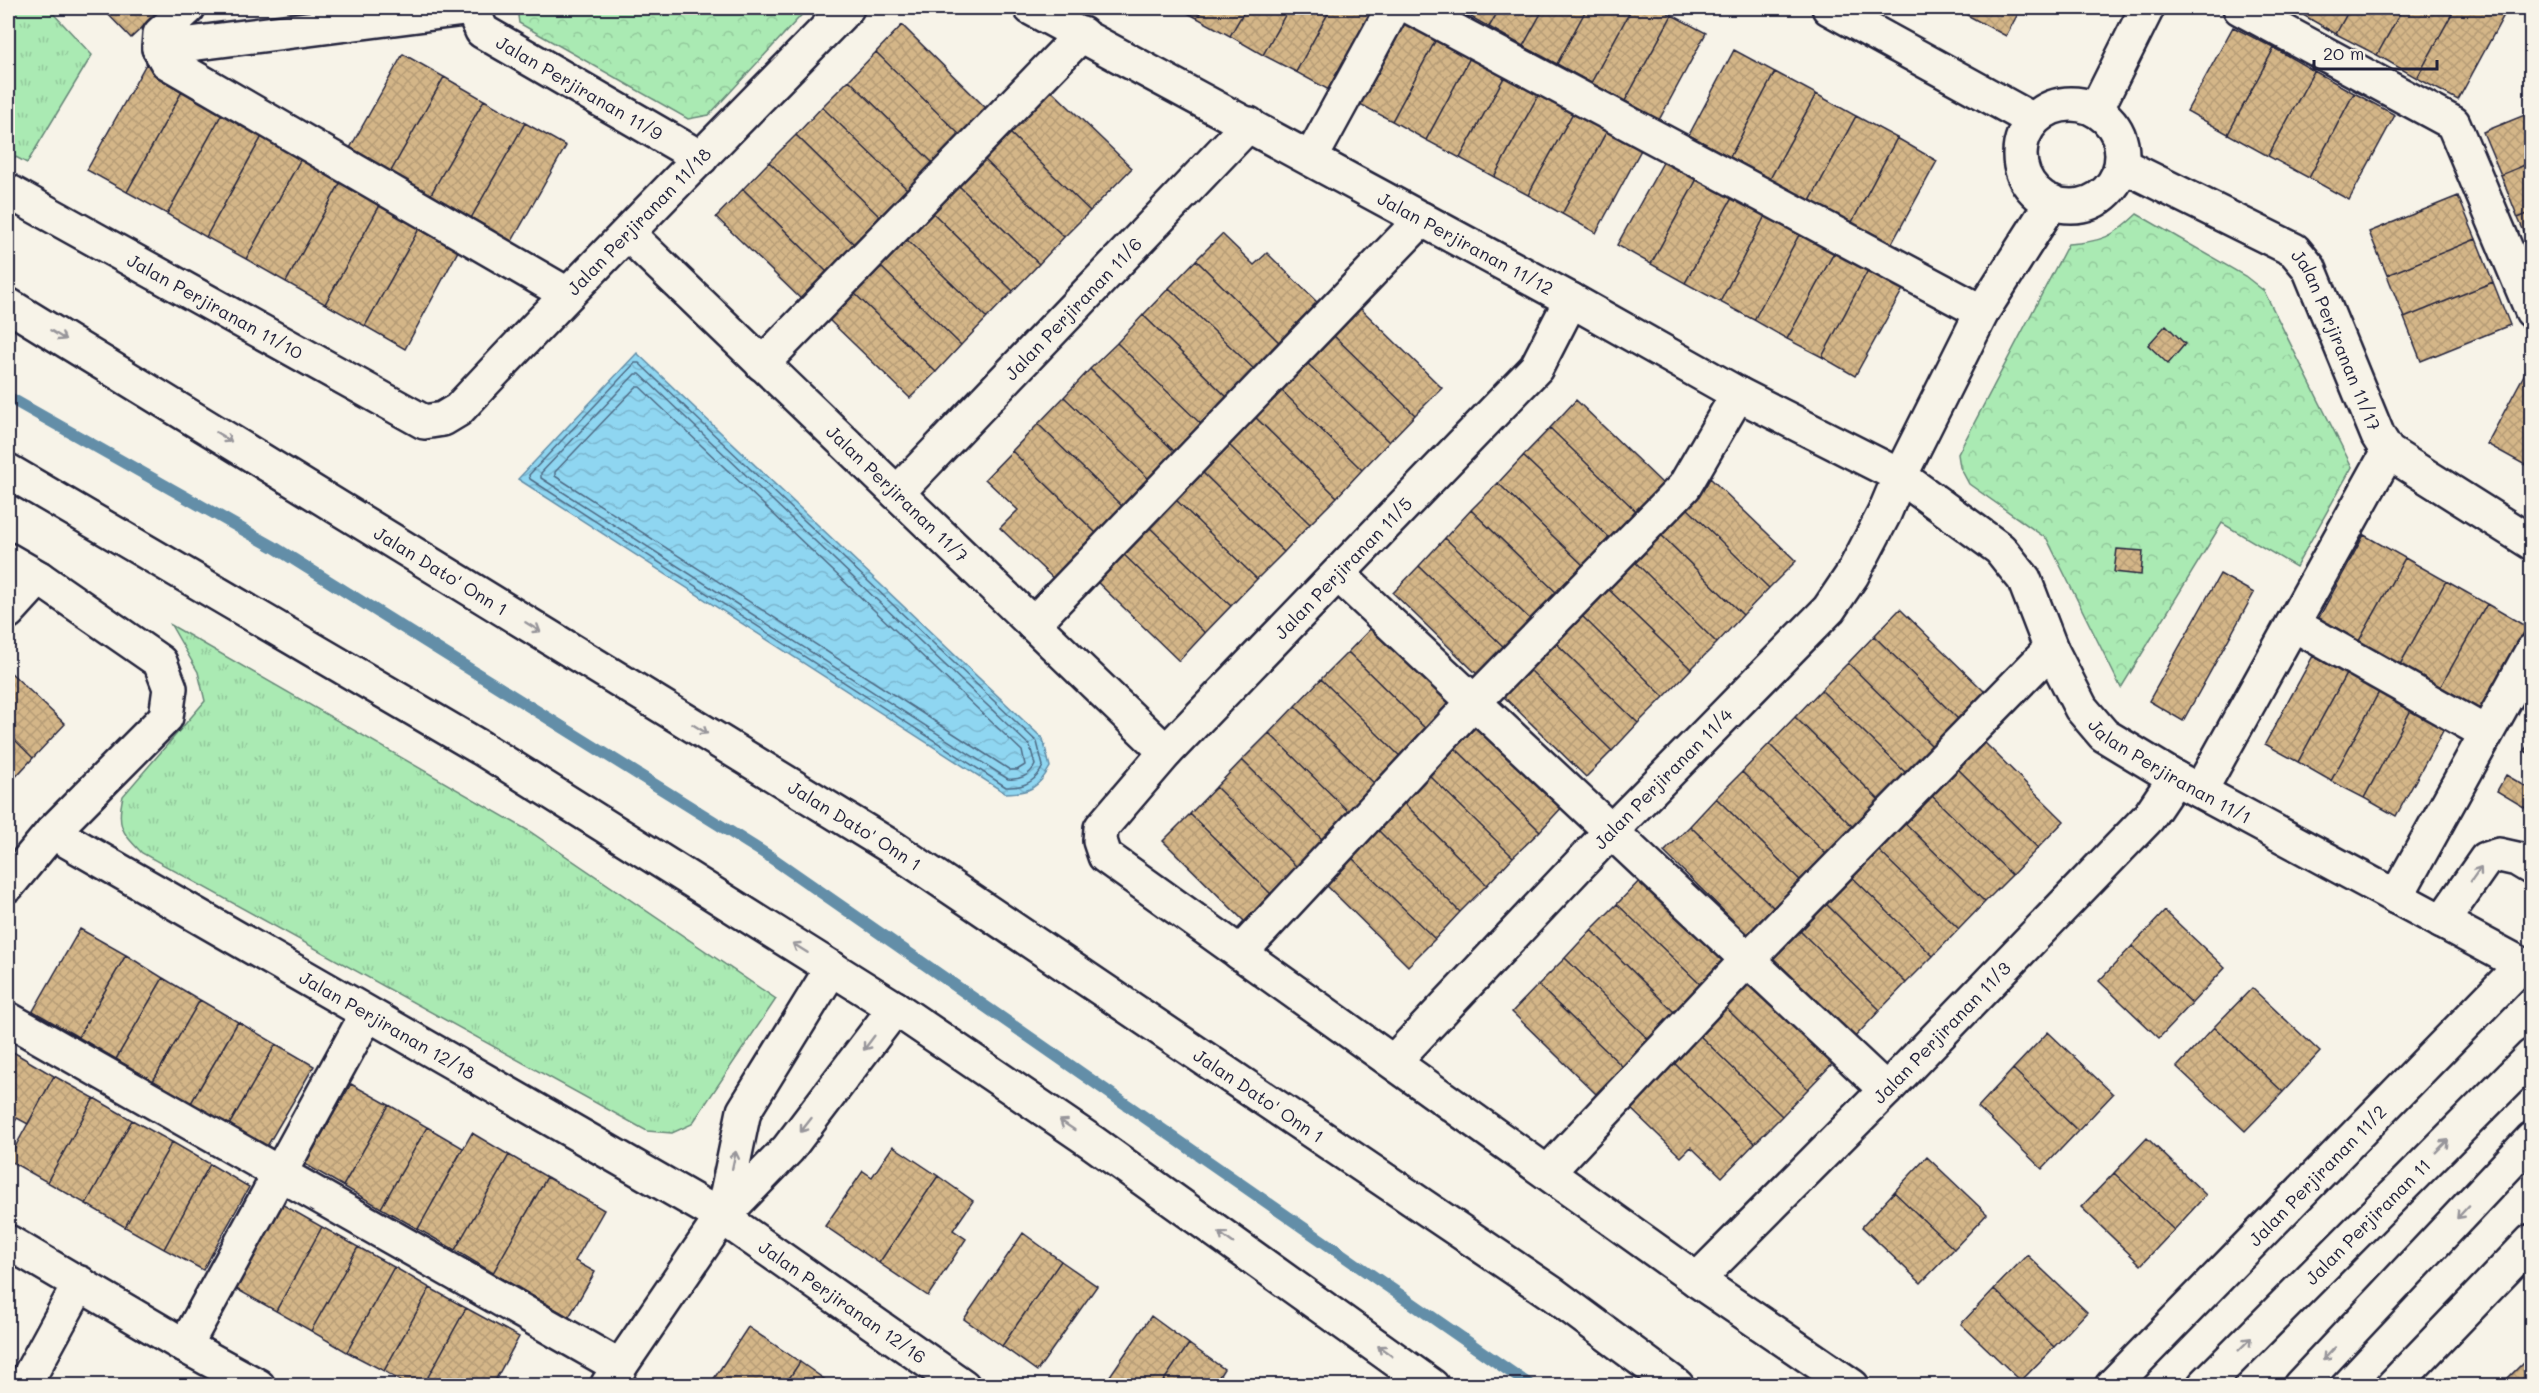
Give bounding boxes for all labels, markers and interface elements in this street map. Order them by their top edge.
street label: Jalan Perjiranan 11/9 [492,30,668,146]
scale bar [2314,33,2437,71]
text: 20 m [2323,41,2364,65]
street label: Jalan Perjiranan 11/18 [561,142,716,300]
street label: Jalan Perjiranan 11/12 [1374,186,1558,300]
street label: Jalan Perjiranan 11/6 [999,232,1147,385]
street label: Jalan Perjiranan 11/17 [2286,244,2387,434]
street label: Jalan Perjiranan 11/10 [123,248,307,364]
one-way arrow [49,330,66,342]
street label: Jalan Perjiranan 11/7 [821,420,974,567]
one-way arrow [215,432,232,444]
street label: Jalan Perjiranan 11/5 [1269,492,1417,644]
street label: Jalan Dato' Onn 1 [370,521,512,621]
one-way arrow [524,622,541,634]
street label: Jalan Perjiranan 11/4 [1588,702,1738,854]
street label: Jalan Perjiranan 11/1 [2083,713,2256,829]
one-way arrow [691,723,708,735]
street label: Jalan Dato' Onn 1 [784,775,926,876]
one-way arrow [2470,866,2482,882]
one-way arrow [792,941,809,953]
street label: Jalan Perjiranan 11/3 [1867,956,2016,1109]
street label: Jalan Perjiranan 12/18 [295,965,480,1085]
one-way arrow [862,1035,875,1051]
street label: Jalan Dato' Onn 1 [1189,1043,1329,1148]
street label: Jalan Perjiranan 11/2 [2244,1100,2390,1250]
one-way arrow [800,1116,813,1132]
one-way arrow [1059,1119,1076,1131]
one-way arrow [2434,1139,2449,1154]
one-way arrow [729,1151,740,1170]
street label: Jalan Perjiranan 11 [2301,1154,2435,1288]
one-way arrow [2456,1204,2470,1219]
one-way arrow [1219,1232,1235,1244]
street label: Jalan Perjiranan 12/16 [754,1235,931,1369]
one-way arrow [2237,1337,2252,1352]
one-way arrow [1377,1345,1393,1358]
one-way arrow [2322,1347,2336,1362]

